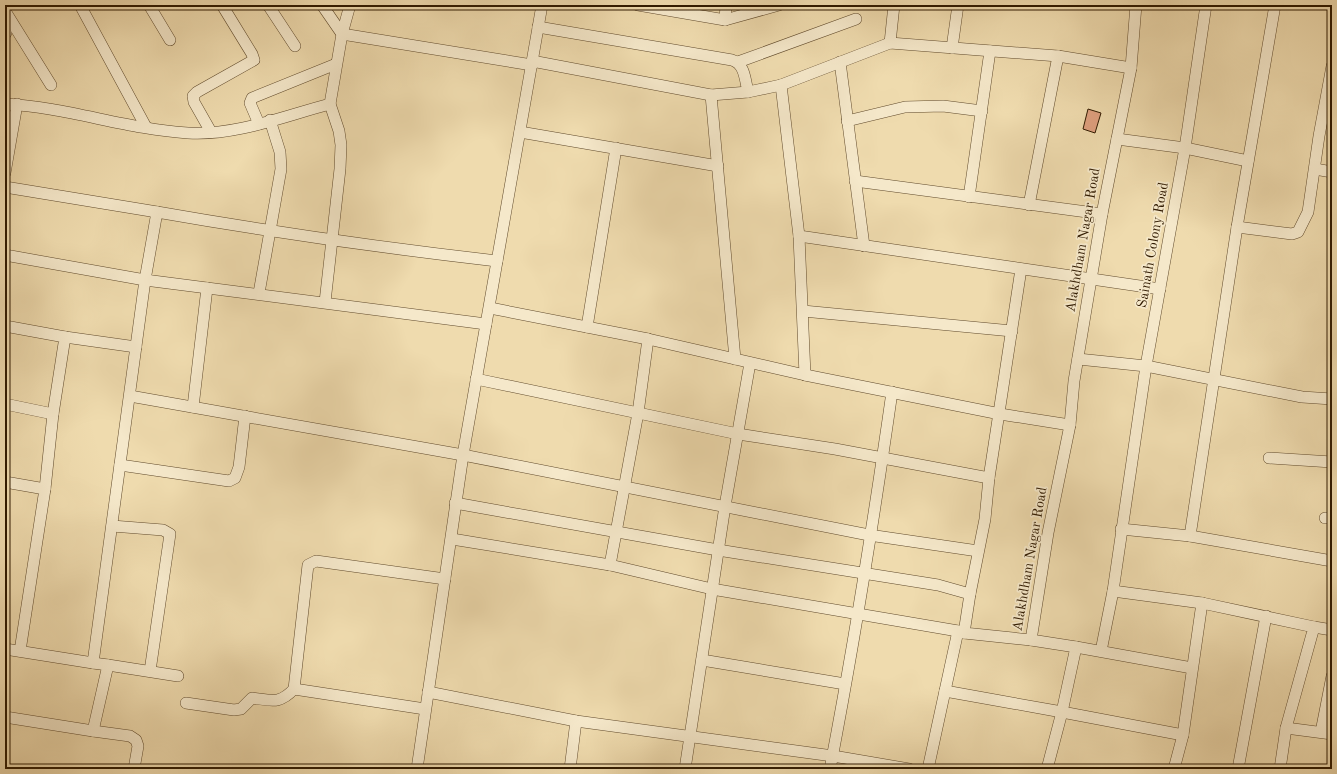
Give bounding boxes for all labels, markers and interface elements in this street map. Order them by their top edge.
street label: Alakhdham Nagar Road [1063,167,1103,313]
street label: Sainath Colony Road [1135,181,1171,309]
street label: Alakhdham Nagar Road [1010,486,1050,632]

